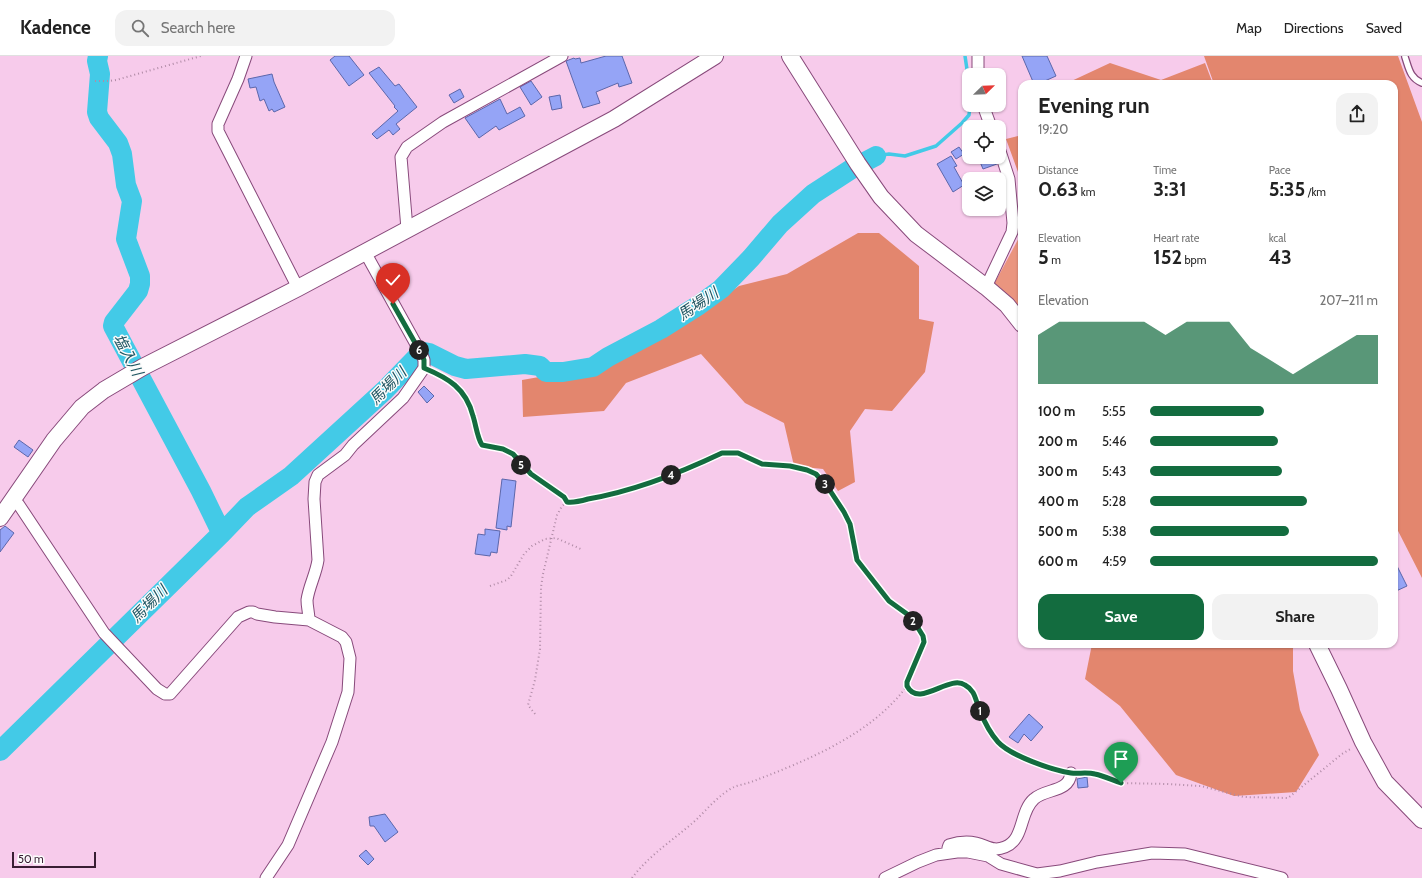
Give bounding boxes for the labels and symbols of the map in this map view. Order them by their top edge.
north arrow [962,68,1006,112]
pin [376,263,410,304]
water label: 馬場川 [674,283,723,324]
water label: 塩入川 [109,331,147,381]
pin: 6 [409,340,429,360]
water label: 馬場川 [366,362,412,408]
pin: 5 [511,455,531,475]
pin: 4 [661,465,681,485]
pin: 3 [815,474,835,494]
water label: 馬場川 [127,580,173,626]
pin: 2 [903,611,923,631]
pin: 1 [970,701,990,721]
pin [1104,742,1138,783]
scale bar [12,850,96,869]

